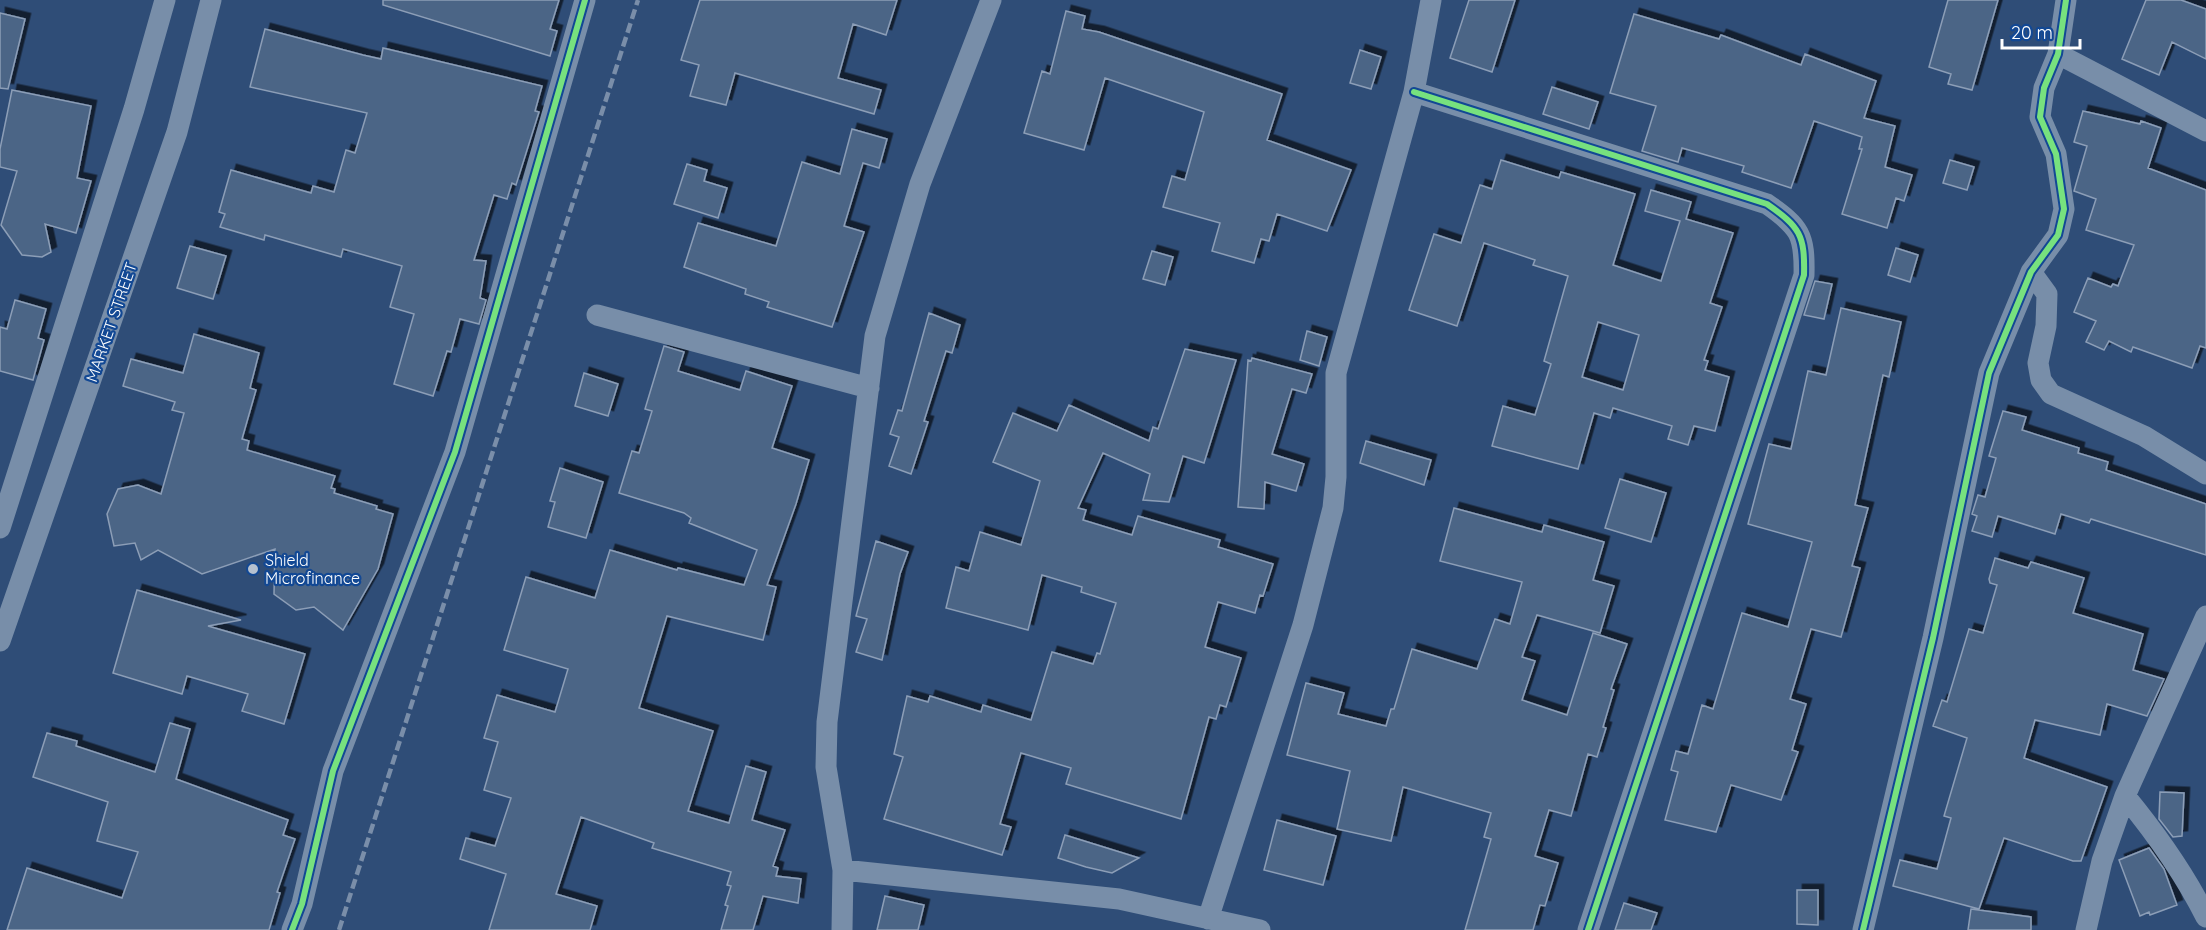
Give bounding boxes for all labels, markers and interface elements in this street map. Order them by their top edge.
scale bar [2002,12,2080,50]
text: 20 m [2011,21,2053,44]
street label: MARKET STREET [81,259,141,385]
place label: Shield Microfinance [265,550,360,588]
marker: Shield Microfinance [246,562,260,576]

